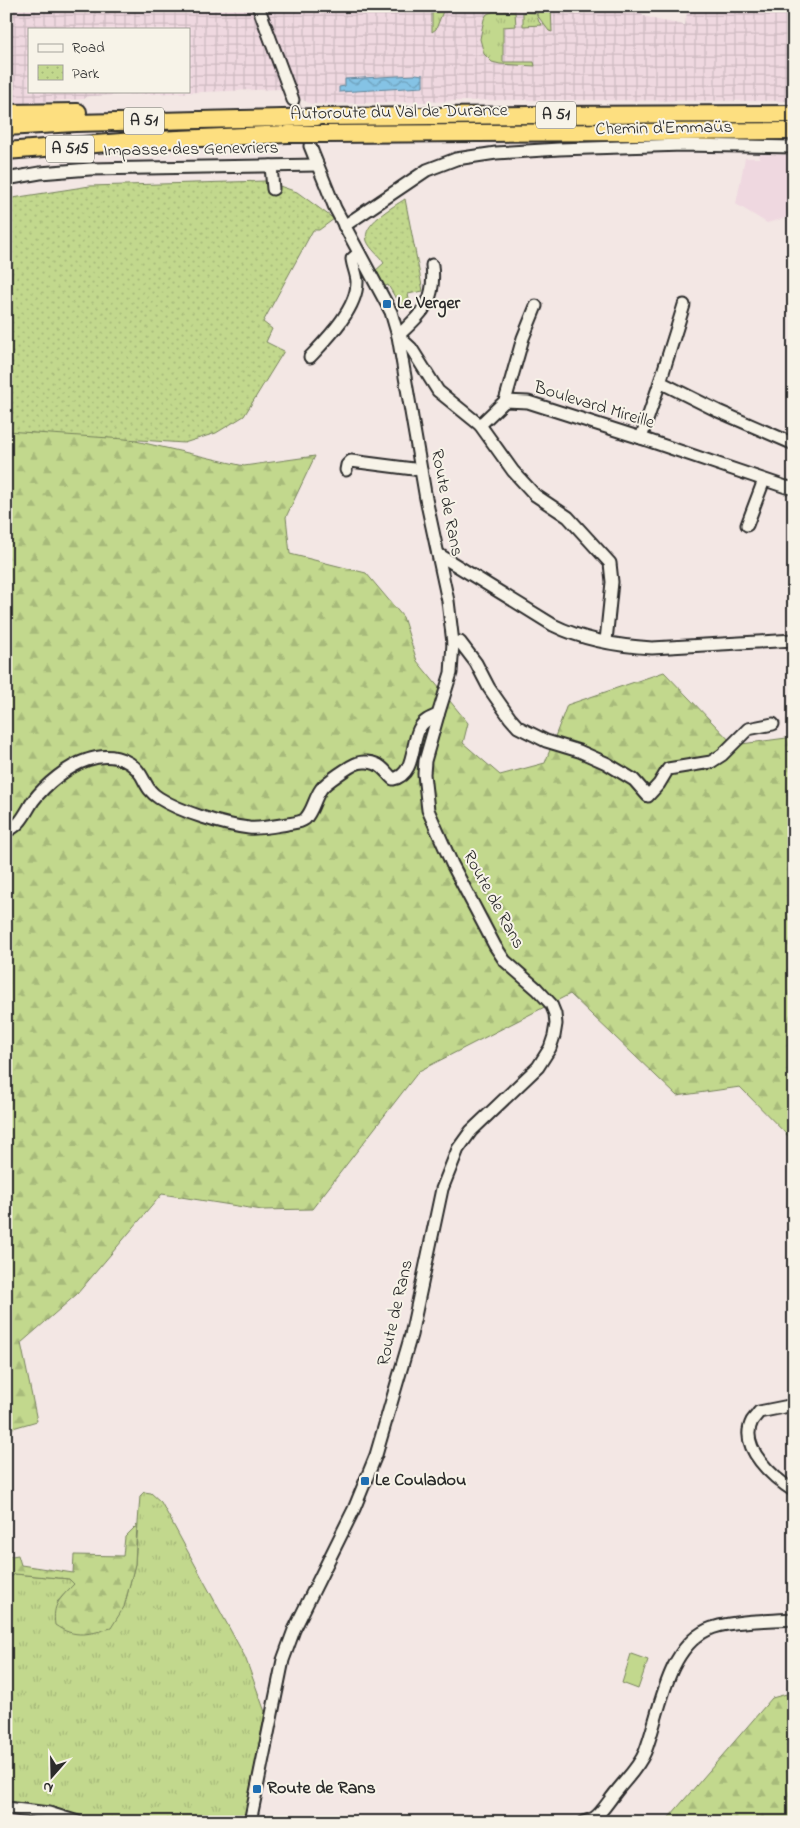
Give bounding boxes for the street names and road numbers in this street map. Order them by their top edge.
street label: Autoroute du Val de Durance [290,98,509,128]
road number: A 51 [536,102,576,128]
road number: A 51 [124,108,164,134]
street label: Chemin d'Emmaüs [595,115,733,143]
street label: Impasse des Genevriers [103,135,279,165]
road number: A 515 [46,136,94,162]
street label: Boulevard Mireille [530,375,658,437]
street label: Route de Rans [423,447,469,559]
street label: Route de Rans [455,846,531,954]
street label: Route de Rans [371,1257,421,1369]

